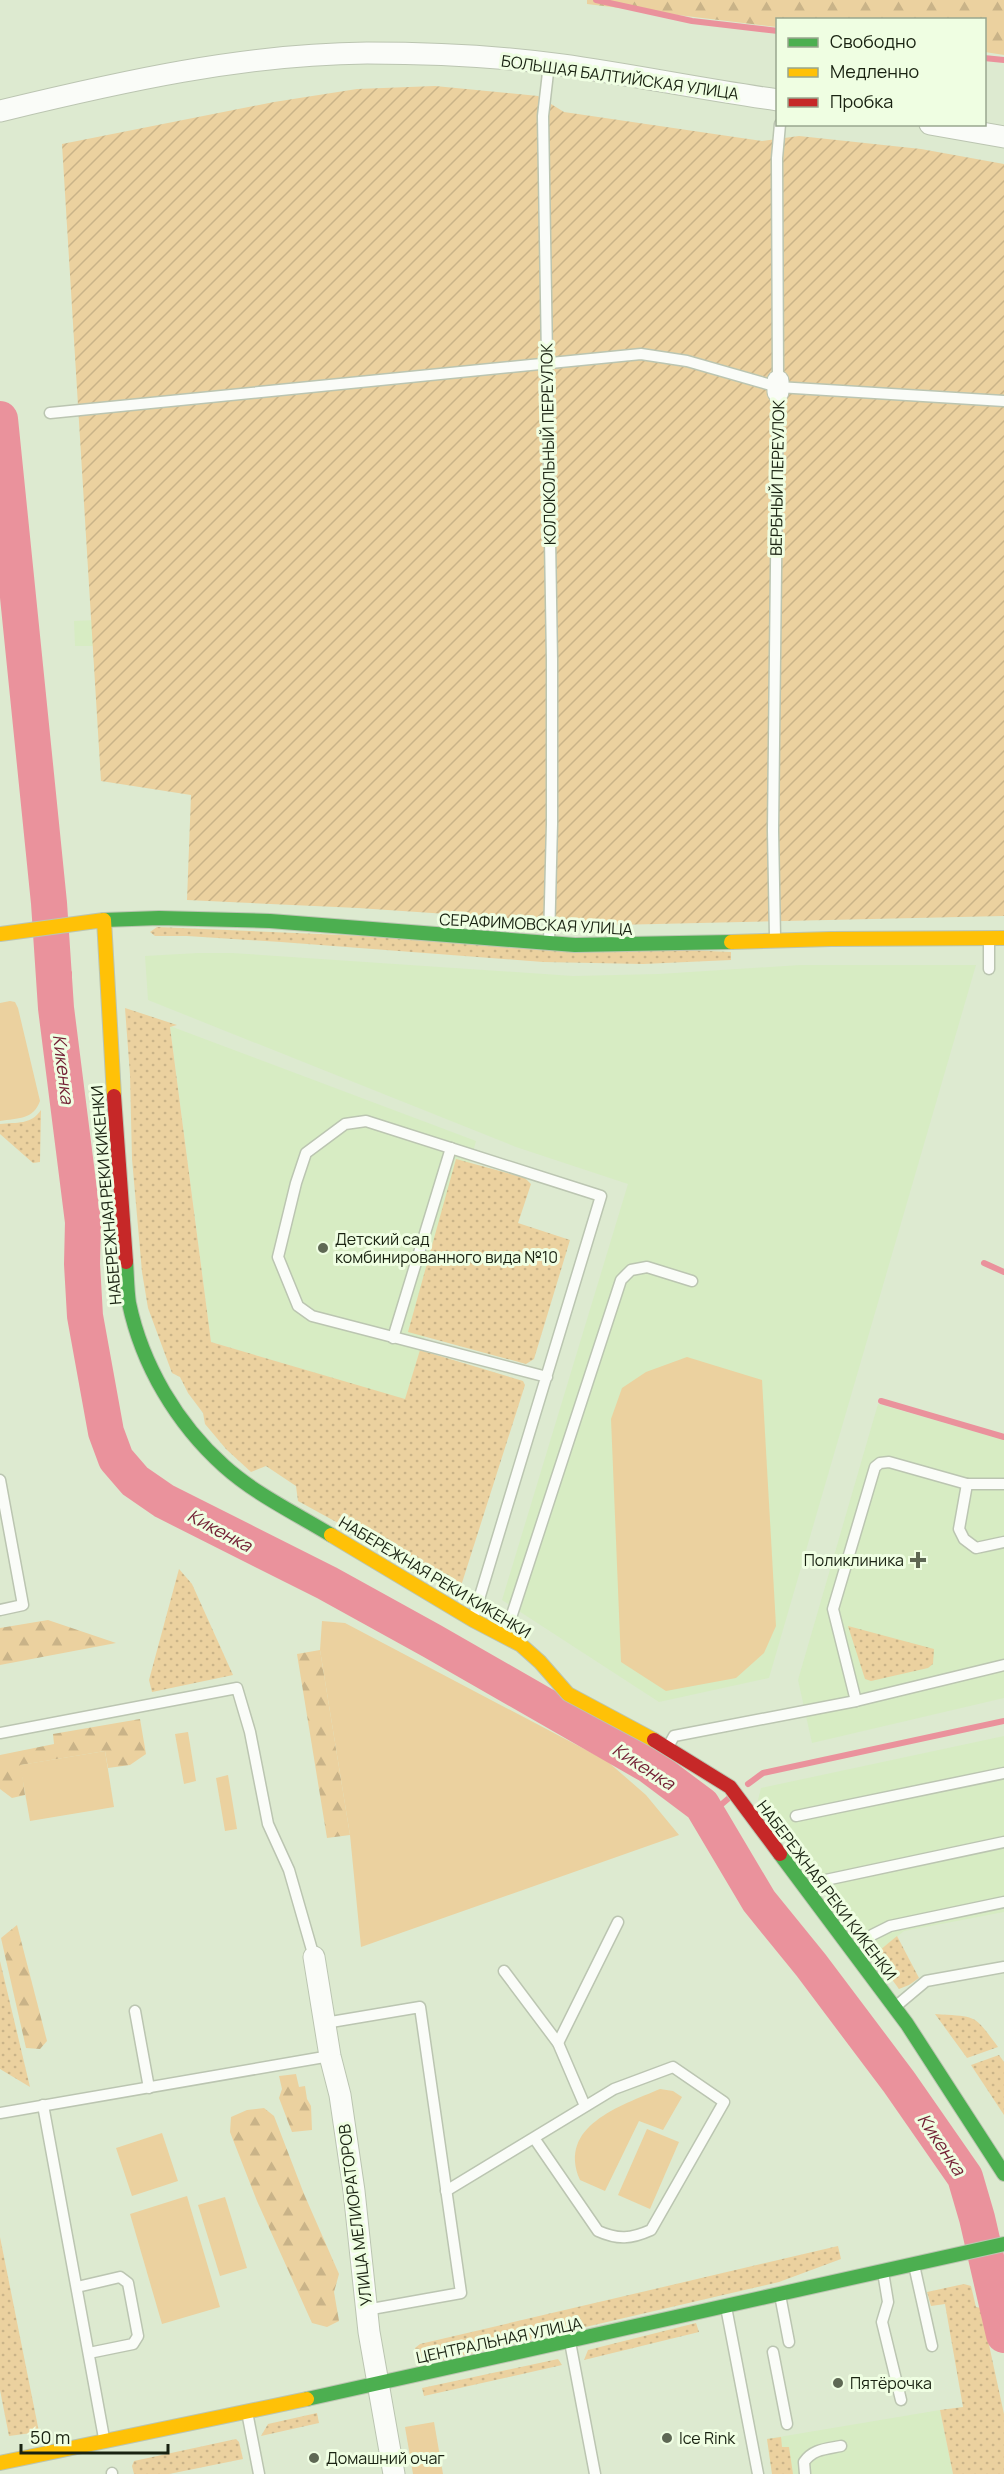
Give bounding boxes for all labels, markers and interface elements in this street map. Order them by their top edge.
legend [776,18,986,126]
text: Свободно [830,29,916,53]
street label: БОЛЬШАЯ БАЛТИЙСКАЯ УЛИЦА [500,49,740,105]
text: Медленно [830,59,919,83]
text: Пробка [830,89,893,113]
street label: КОЛОКОЛЬНЫЙ ПЕРЕУЛОК [535,342,561,545]
street label: ВЕРБНЫЙ ПЕРЕУЛОК [765,399,789,556]
street label: СЕРАФИМОВСКАЯ УЛИЦА [439,908,633,940]
water label: Кикенка [48,1033,80,1106]
street label: НАБЕРЕЖНАЯ РЕКИ КИКЕНКИ [85,1084,127,1306]
place label: Детский сад комбинированного вида №10 [335,1228,558,1268]
marker: Детский сад комбинированного вида №10 [316,1241,330,1255]
water label: Кикенка [184,1503,257,1557]
street label: НАБЕРЕЖНАЯ РЕКИ КИКЕНКИ [335,1511,535,1643]
place label: Поликлиника [804,1549,904,1571]
marker: Поликлиника [909,1551,927,1569]
water label: Кикенка [608,1737,681,1796]
street label: НАБЕРЕЖНАЯ РЕКИ КИКЕНКИ [752,1795,902,1985]
water label: Кикенка [913,2108,972,2180]
street label: УЛИЦА МЕЛИОРАТОРОВ [333,2123,377,2307]
street label: ЦЕНТРАЛЬНАЯ УЛИЦА [414,2312,584,2368]
place label: Пятёрочка [850,2372,932,2394]
marker: Пятёрочка [831,2376,845,2390]
scale bar [21,2417,168,2455]
text: 50 m [30,2425,70,2449]
place label: Ice Rink [679,2427,736,2449]
marker: Ice Rink [660,2431,674,2445]
place label: Домашний очаг [326,2447,445,2469]
marker: Домашний очаг [307,2451,321,2465]

